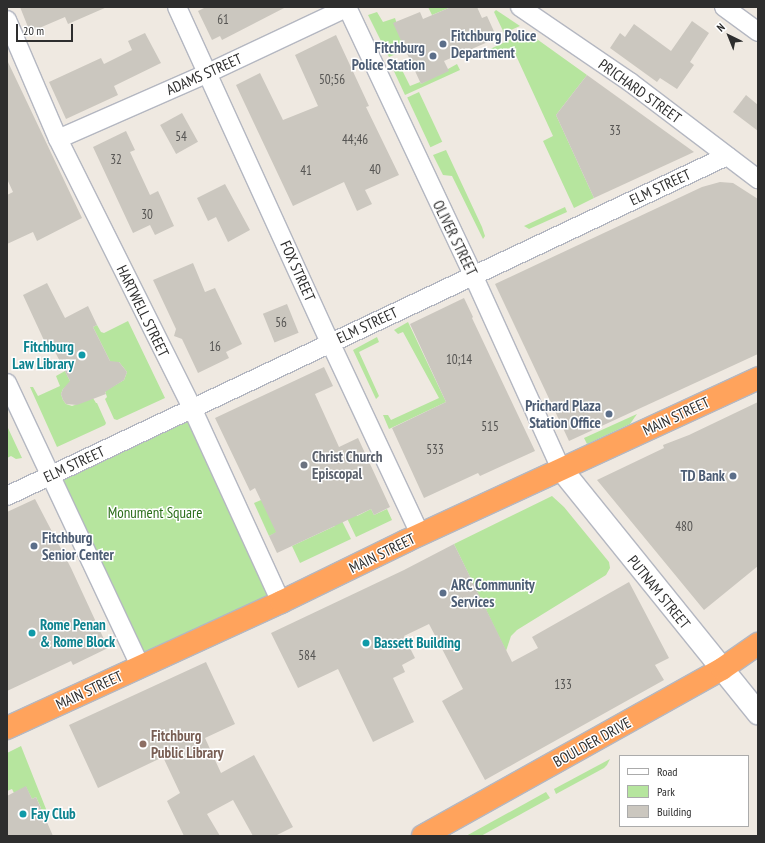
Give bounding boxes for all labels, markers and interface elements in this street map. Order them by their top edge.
house number: 61 [217,12,229,28]
scale bar [18,16,75,42]
north arrow [709,16,749,56]
text: N [714,20,728,34]
text: 20 m [23,23,44,38]
place label: Fitchburg Police Department [451,26,536,61]
place label: Fitchburg Police Station [352,38,425,73]
marker: Fitchburg Police Department [438,39,448,49]
street label: ADAMS STREET [163,49,245,99]
marker: Fitchburg Police Station [428,51,438,61]
street label: PRICHARD STREET [595,55,685,127]
house number: 50;56 [319,72,345,88]
house number: 33 [609,123,621,139]
house number: 54 [175,129,187,145]
house number: 44;46 [342,132,368,148]
house number: 32 [110,152,122,168]
house number: 40 [369,162,381,178]
house number: 41 [300,163,312,179]
street label: ELM STREET [627,165,693,209]
street label: OLIVER STREET [429,197,481,279]
house number: 30 [141,207,153,223]
street label: FOX STREET [277,238,319,304]
street label: HARTWELL STREET [113,262,173,360]
street label: ELM STREET [334,303,400,347]
house number: 56 [275,315,287,331]
place label: Fitchburg Law Library [12,337,74,372]
house number: 16 [209,339,221,355]
marker: Fitchburg Law Library [77,350,87,360]
house number: 10;14 [446,352,472,368]
street label: MAIN STREET [640,393,712,439]
place label: Prichard Plaza Station Office [525,396,601,431]
marker: Prichard Plaza Station Office [604,409,614,419]
house number: 515 [481,419,499,435]
street label: ELM STREET [41,442,107,486]
house number: 533 [426,442,444,458]
place label: Christ Church Episcopal [312,447,383,482]
marker: Christ Church Episcopal [299,460,309,470]
place label: TD Bank [680,467,725,485]
marker: TD Bank [728,471,738,481]
park label: Monument Square [108,504,202,522]
house number: 480 [675,519,693,535]
place label: Fitchburg Senior Center [42,528,114,563]
street label: MAIN STREET [346,529,418,577]
marker: Fitchburg Senior Center [29,541,39,551]
street label: PUTNAM STREET [624,552,694,632]
place label: ARC Community Services [451,575,535,610]
marker: ARC Community Services [438,588,448,598]
place label: Rome Penan & Rome Block [40,615,115,650]
marker: Rome Penan & Rome Block [27,628,37,638]
place label: Bassett Building [374,634,461,652]
marker: Bassett Building [361,638,371,648]
house number: 584 [298,648,316,664]
street label: MAIN STREET [53,667,125,713]
house number: 133 [554,677,572,693]
street label: BOULDER DRIVE [550,713,634,771]
place label: Fitchburg Public Library [151,726,224,761]
marker: Fitchburg Public Library [138,739,148,749]
legend [619,755,749,827]
text: Road [657,764,677,779]
text: Park [657,784,675,799]
text: Building [657,804,692,819]
place label: Fay Club [31,805,76,823]
marker: Fay Club [18,809,28,819]

